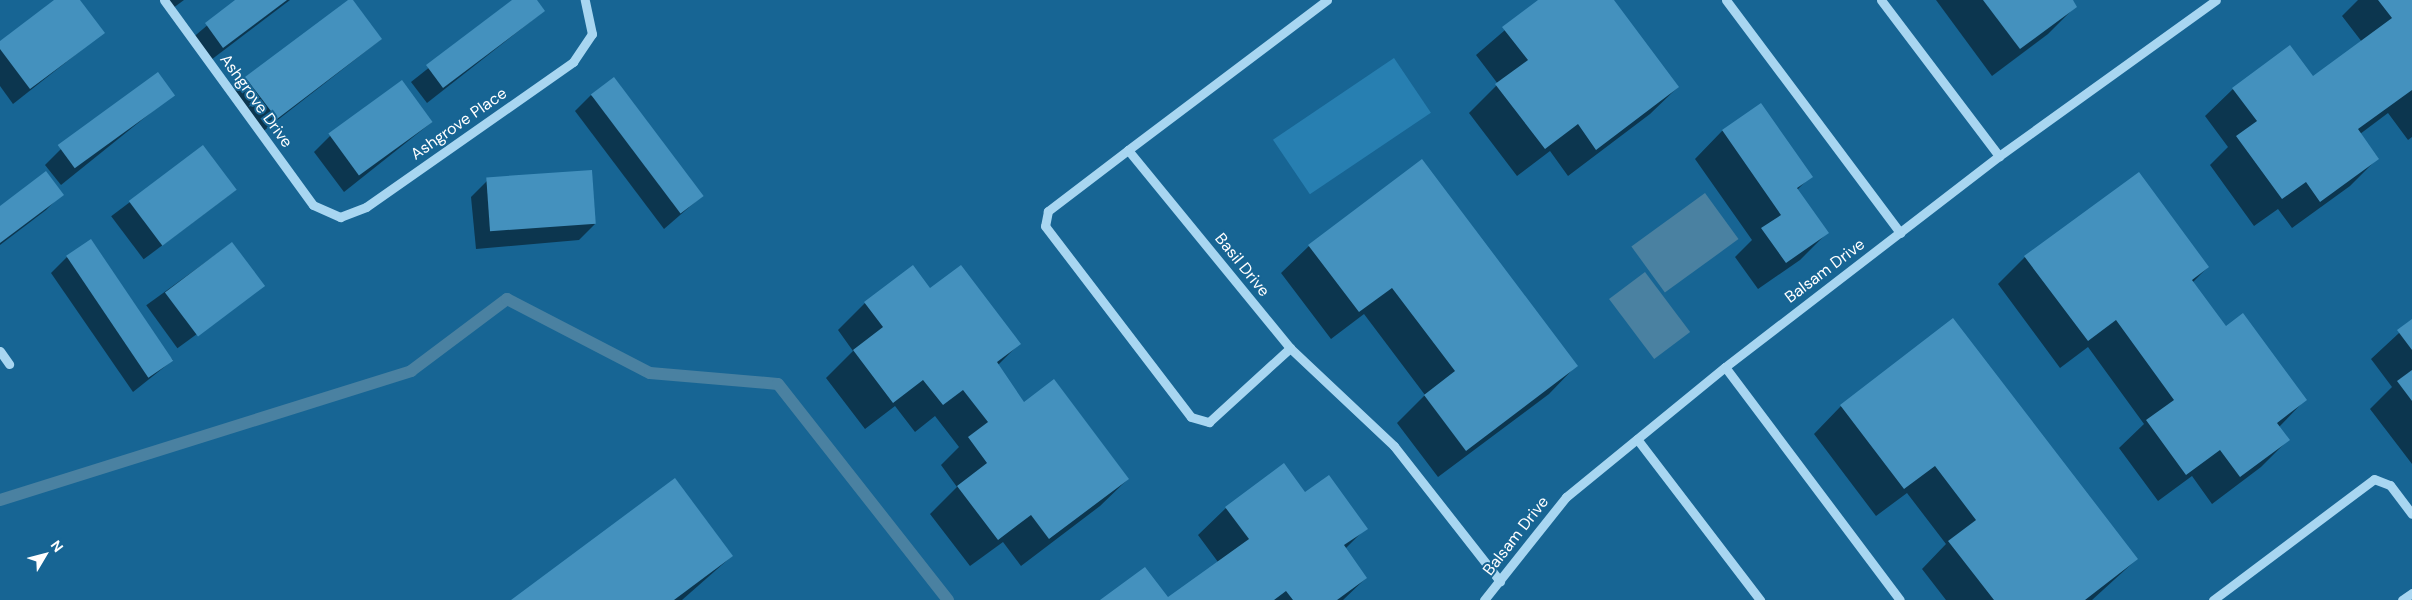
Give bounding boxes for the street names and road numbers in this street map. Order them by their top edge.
street label: Ashgrove Drive [216,51,296,151]
street label: Ashgrove Place [407,84,511,164]
street label: Basil Drive [1211,229,1273,301]
street label: Balsam Drive [1781,235,1869,307]
street label: Balsam Drive [1479,493,1553,579]

